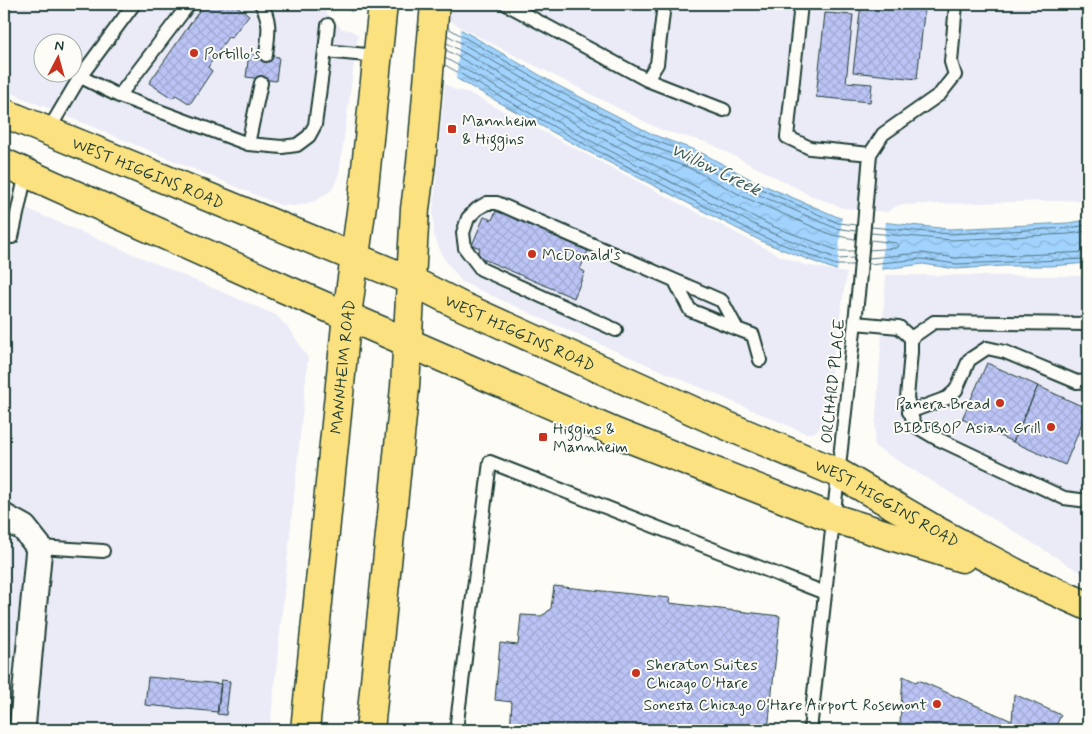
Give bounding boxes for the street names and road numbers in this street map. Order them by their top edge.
street label: WEST HIGGINS ROAD [68,133,227,214]
street label: WEST HIGGINS ROAD [441,290,598,377]
street label: MANNHEIM ROAD [326,299,361,435]
street label: ORCHARD PLACE [816,318,850,445]
street label: WEST HIGGINS ROAD [811,455,962,553]

